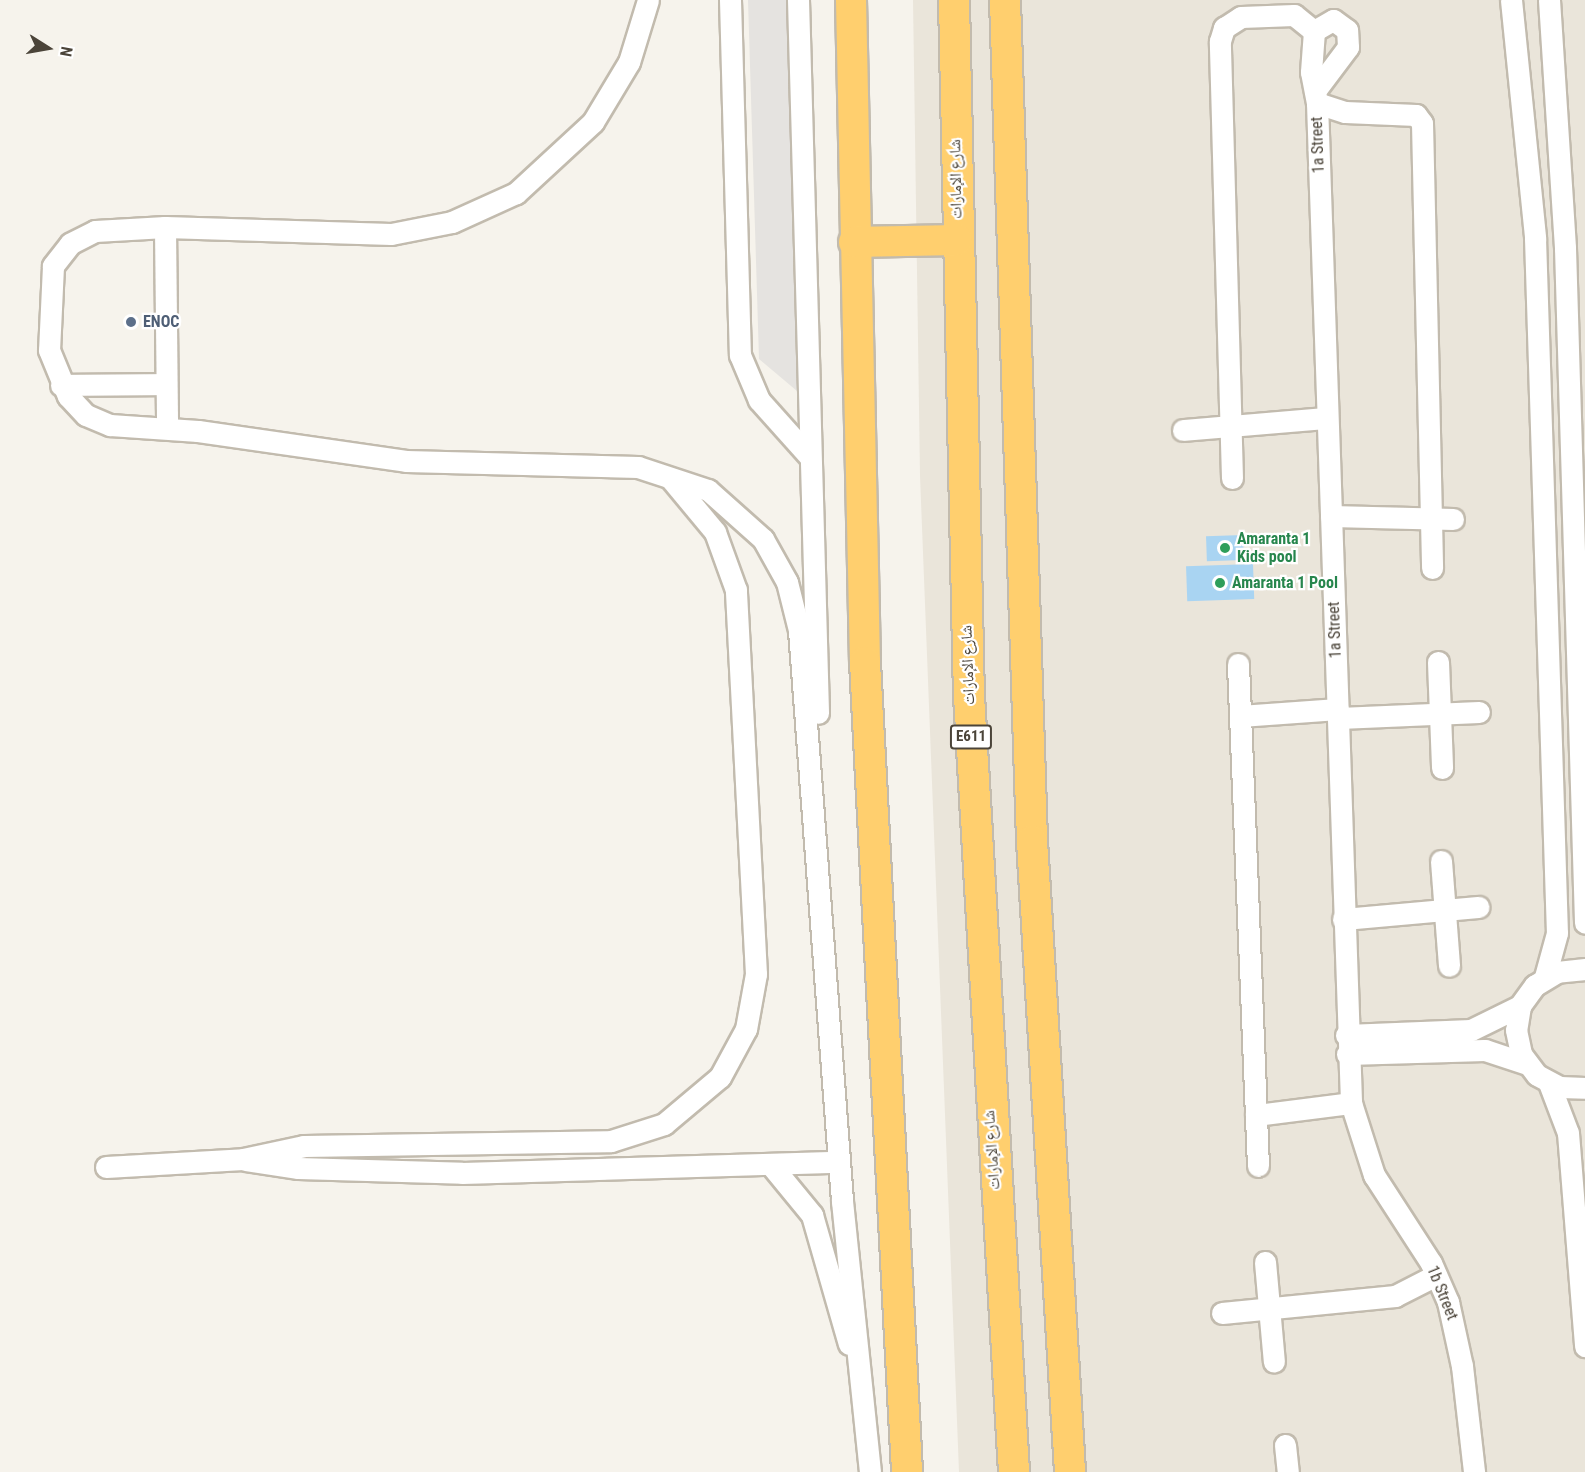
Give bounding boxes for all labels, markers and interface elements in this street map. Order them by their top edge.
north arrow [18,18,78,78]
text: N [56,45,76,58]
street label: 1a Street [1307,116,1329,174]
street label: شارع الإمارات [946,139,966,219]
place label: ENOC [143,312,179,332]
marker: ENOC [124,315,138,329]
place label: Amaranta 1 Kids pool [1237,529,1310,567]
marker: Amaranta 1 Kids pool [1218,541,1232,555]
place label: Amaranta 1 Pool [1232,573,1338,593]
marker: Amaranta 1 Pool [1213,576,1227,590]
street label: 1a Street [1324,601,1346,659]
street label: شارع الإمارات [957,625,979,705]
road number: E611 [948,725,994,749]
street label: شارع الإمارات [980,1109,1004,1191]
street label: 1b Street [1422,1263,1462,1323]

